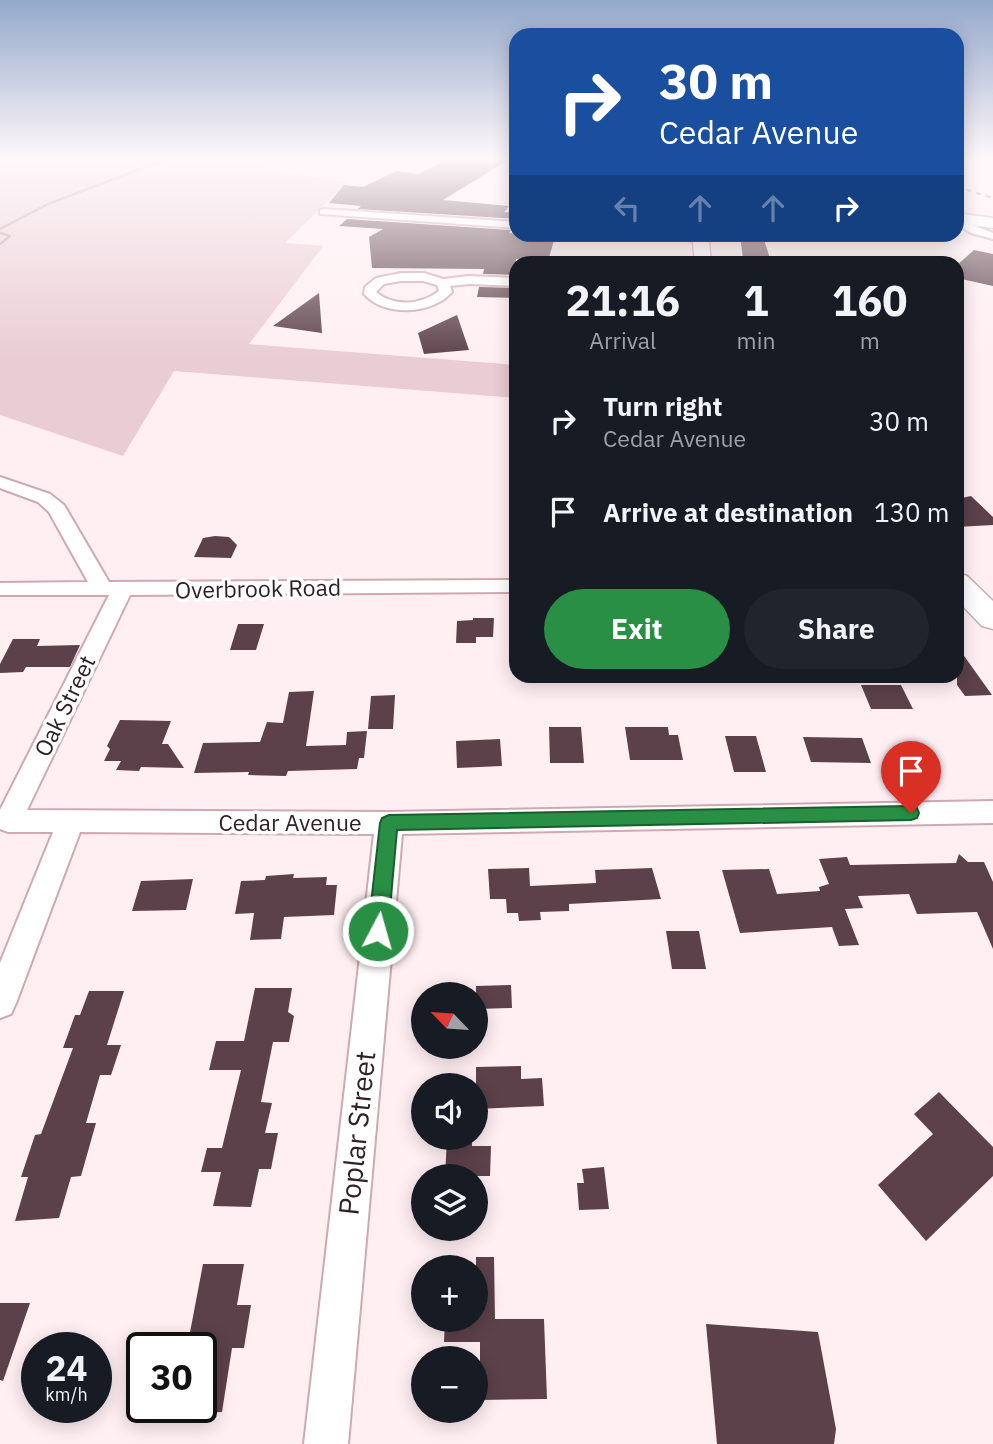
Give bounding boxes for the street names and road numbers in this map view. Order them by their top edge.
street label: Overbrook Road [175,572,341,604]
street label: Oak Street [27,650,102,761]
street label: Cedar Avenue [218,807,362,837]
street label: Poplar Street [330,1049,384,1217]

